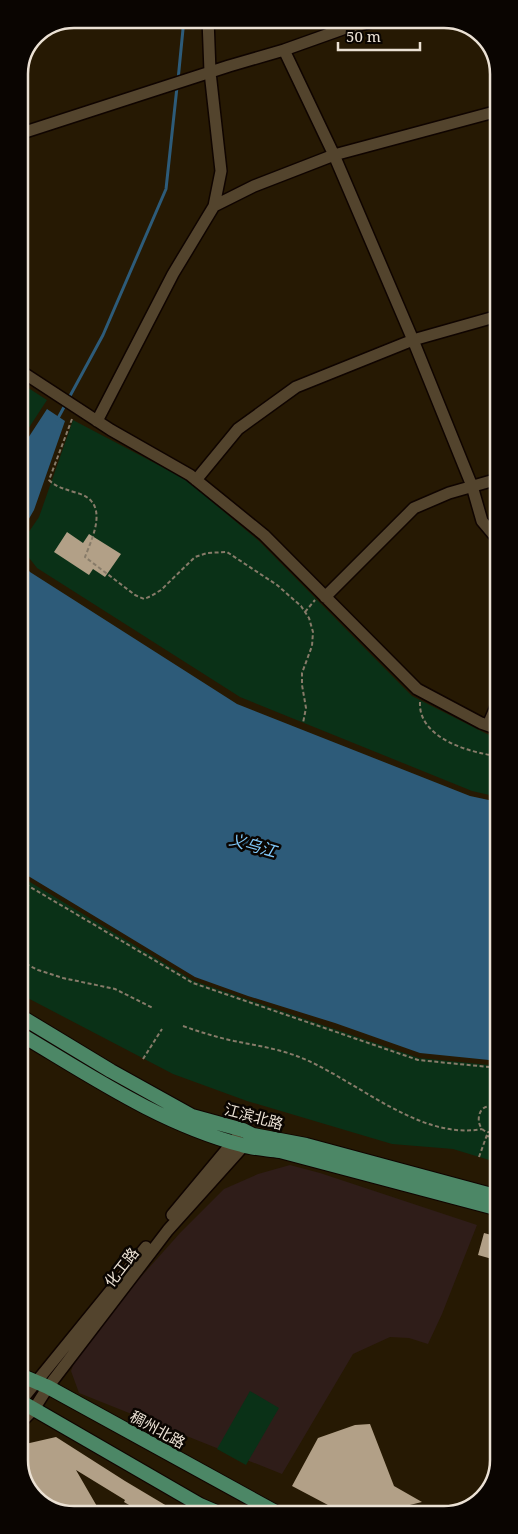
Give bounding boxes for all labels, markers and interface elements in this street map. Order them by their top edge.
scale bar [338,20,420,52]
text: 50 m [346,26,381,46]
water label: 义乌江 [227,828,281,863]
street label: 江滨北路 [222,1099,286,1133]
street label: 化工路 [99,1243,143,1291]
street label: 稠州北路 [127,1406,189,1452]

